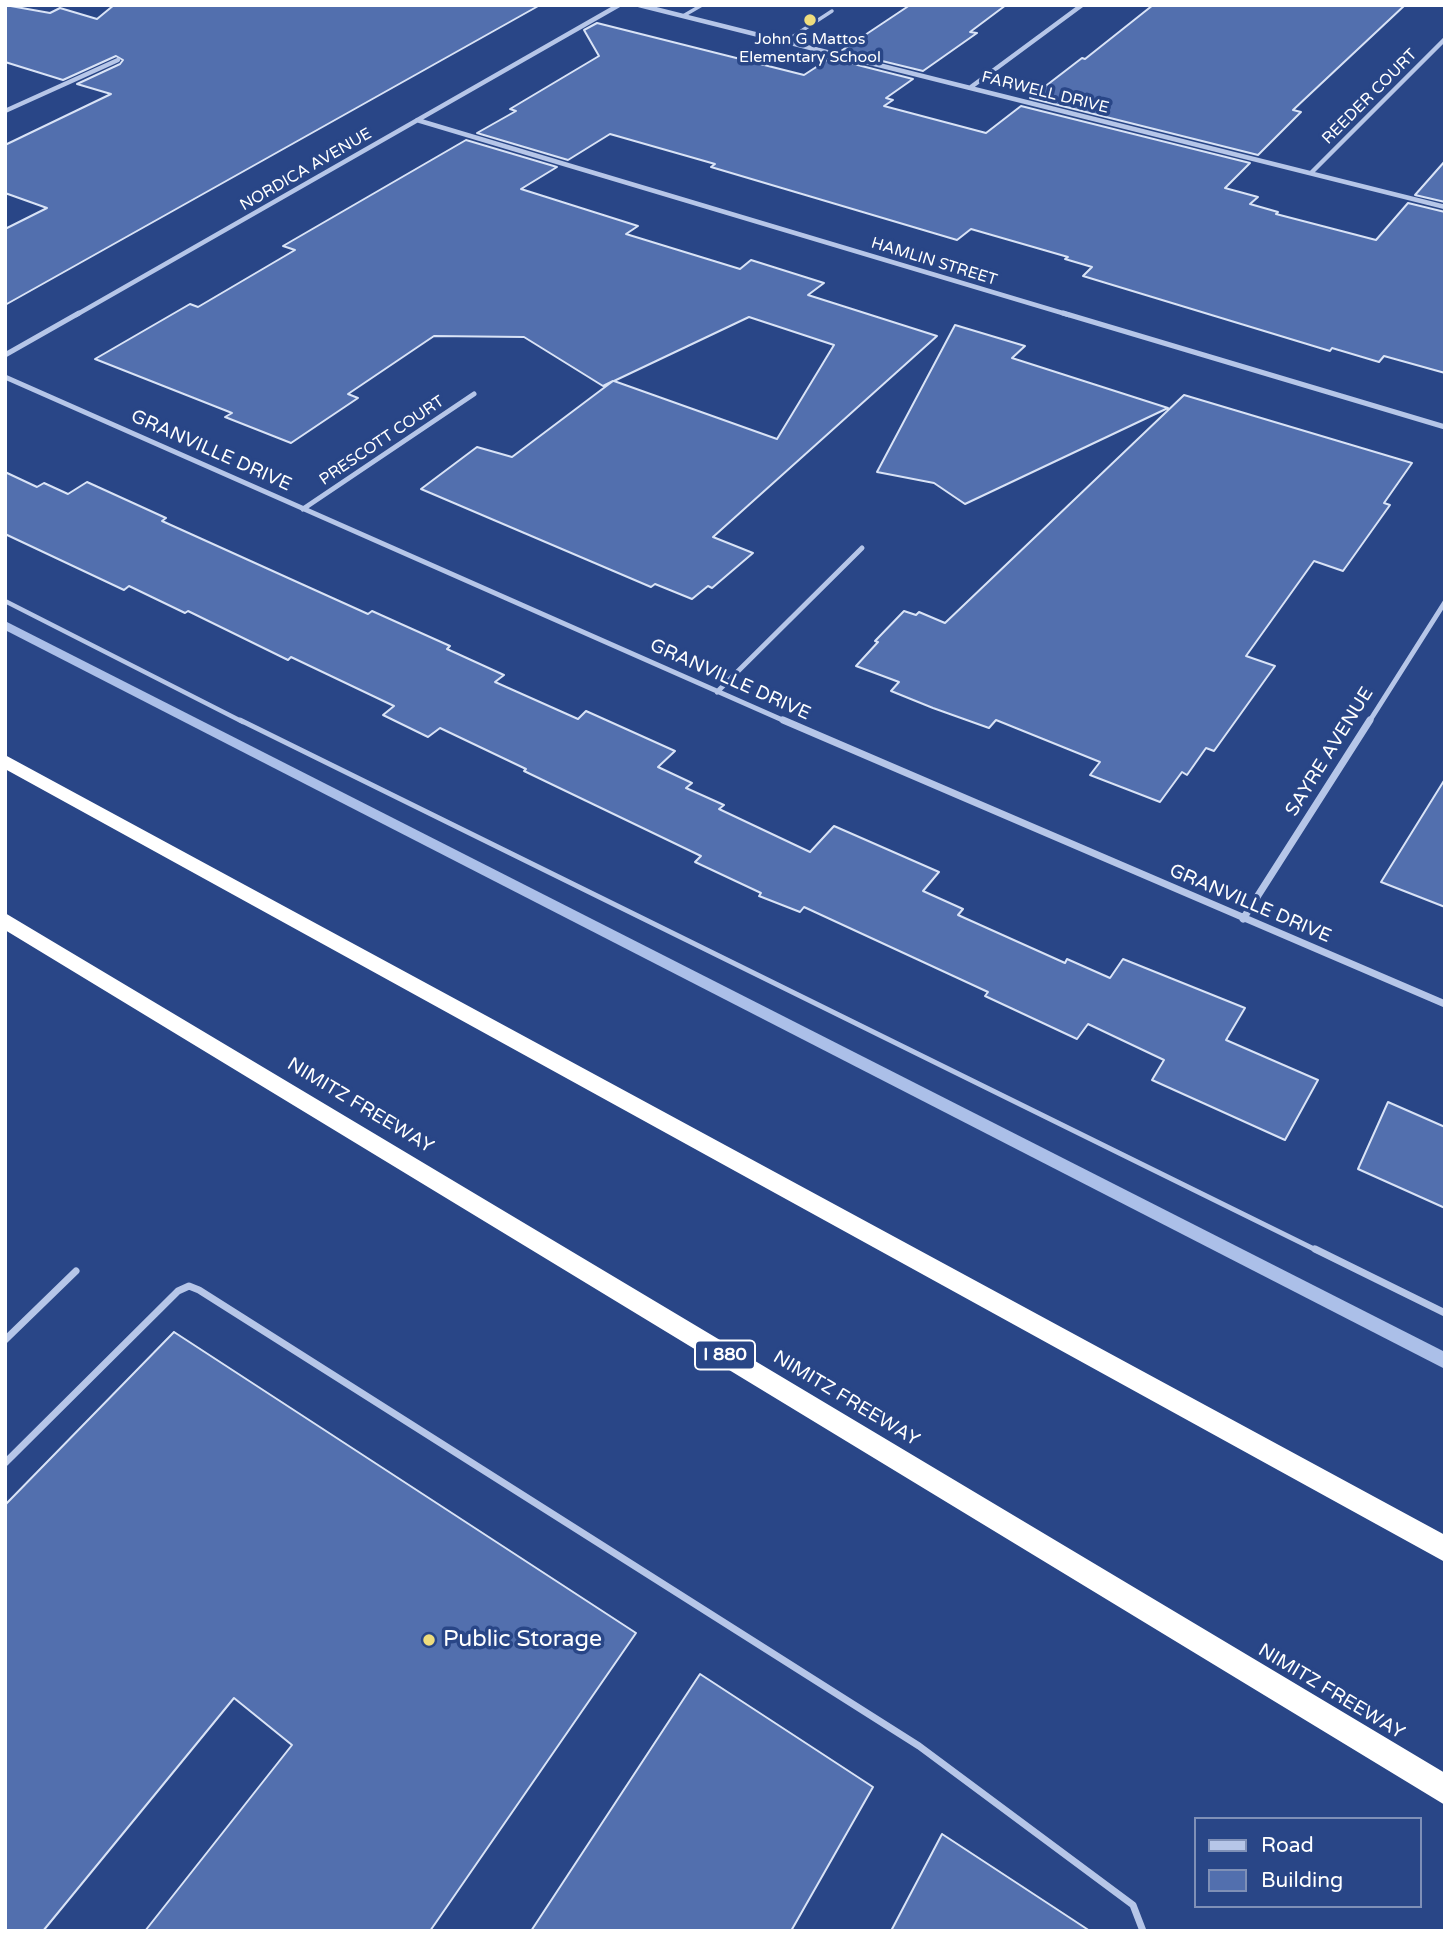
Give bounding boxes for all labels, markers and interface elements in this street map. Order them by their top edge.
marker: John G Mattos Elementary School [802,12,818,28]
place label: John G Mattos Elementary School [739,30,881,68]
street label: REEDER COURT [1318,45,1422,149]
street label: FARWELL DRIVE [979,68,1111,118]
street label: NORDICA AVENUE [237,124,375,216]
street label: HAMLIN STREET [869,234,999,290]
street label: PRESCOTT COURT [316,392,448,490]
street label: GRANVILLE DRIVE [127,405,295,497]
street label: GRANVILLE DRIVE [646,634,814,726]
street label: SAYRE AVENUE [1281,683,1379,821]
street label: GRANVILLE DRIVE [1166,860,1334,948]
street label: NIMITZ FREEWAY [283,1053,437,1159]
road number: I 880 [695,1340,755,1370]
street label: NIMITZ FREEWAY [769,1346,923,1452]
place label: Public Storage [443,1626,602,1654]
marker: Public Storage [421,1632,437,1648]
street label: NIMITZ FREEWAY [1254,1639,1408,1745]
legend [1194,1817,1422,1908]
text: Road [1261,1833,1314,1858]
text: Building [1261,1868,1343,1893]

